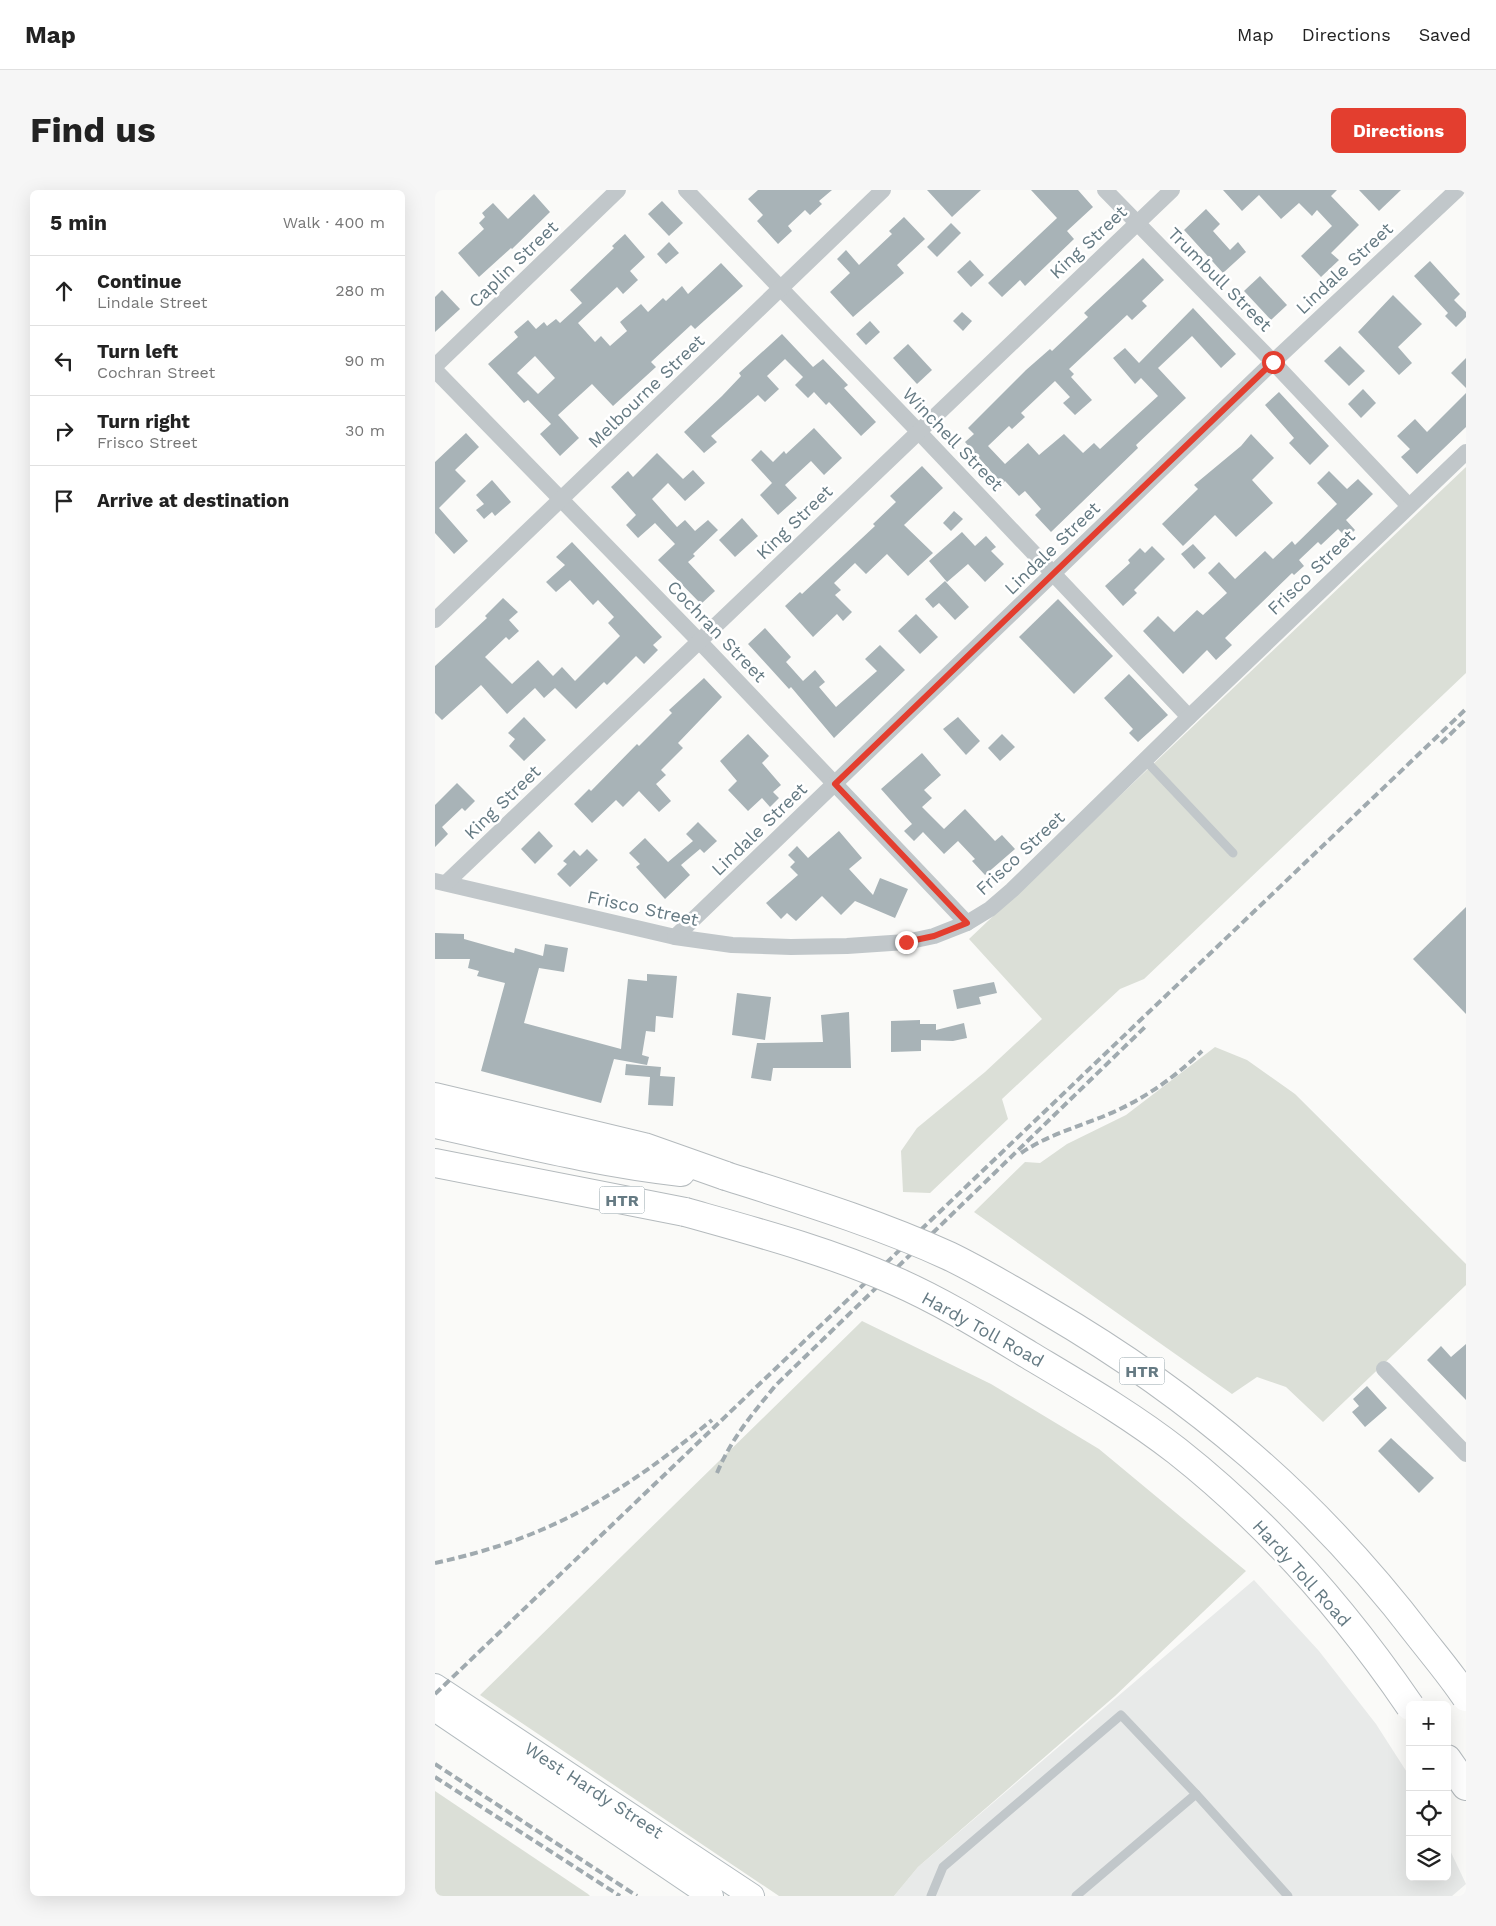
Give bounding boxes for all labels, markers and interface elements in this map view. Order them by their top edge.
text: Map [25,21,76,49]
text: Map [1237,24,1274,45]
text: Directions [1302,24,1391,45]
text: Saved [1419,24,1471,45]
button: Directions [1331,108,1466,153]
text: Find us [30,109,156,151]
street label: King Street [1045,201,1131,283]
text: 5 min [50,210,107,235]
text: Walk · 400 m [283,213,385,232]
street label: Caplin Street [464,216,562,312]
street label: Lindale Street [1291,218,1397,318]
street label: Trumbull Street [1164,223,1277,336]
text: Continue [97,270,181,293]
icon: ahead [50,277,78,305]
text: 280 m [335,281,385,300]
text: Lindale Street [97,293,208,312]
street label: Melbourne Street [583,330,709,452]
text: Turn left [97,340,178,363]
icon: left [50,347,78,375]
text: 90 m [344,351,385,370]
route start [1262,351,1285,374]
text: Cochran Street [97,363,215,382]
street label: Winchell Street [898,383,1008,495]
text: Turn right [97,410,190,433]
icon: right [50,417,78,445]
text: 30 m [345,421,385,440]
text: Frisco Street [97,433,198,452]
street label: King Street [752,480,837,563]
icon: arrive [50,487,78,515]
text: Arrive at destination [97,489,289,512]
street label: Lindale Street [1000,497,1104,599]
street label: Frisco Street [1263,525,1359,619]
street label: Cochran Street [663,576,771,686]
street label: King Street [460,760,545,843]
street label: Lindale Street [707,778,811,880]
street label: Frisco Street [971,806,1069,899]
street label: Frisco Street [586,886,701,930]
route end [895,931,918,954]
road number: HTR [599,1186,645,1214]
street label: Hardy Toll Road [918,1287,1048,1371]
road number: HTR [1119,1358,1165,1384]
street label: Hardy Toll Road [1249,1515,1355,1631]
map controls [1406,1701,1451,1881]
button: + [1406,1701,1451,1746]
street label: West Hardy Street [521,1737,668,1843]
button: − [1406,1746,1451,1791]
button: locate [1406,1791,1451,1836]
button: layers [1406,1836,1451,1881]

